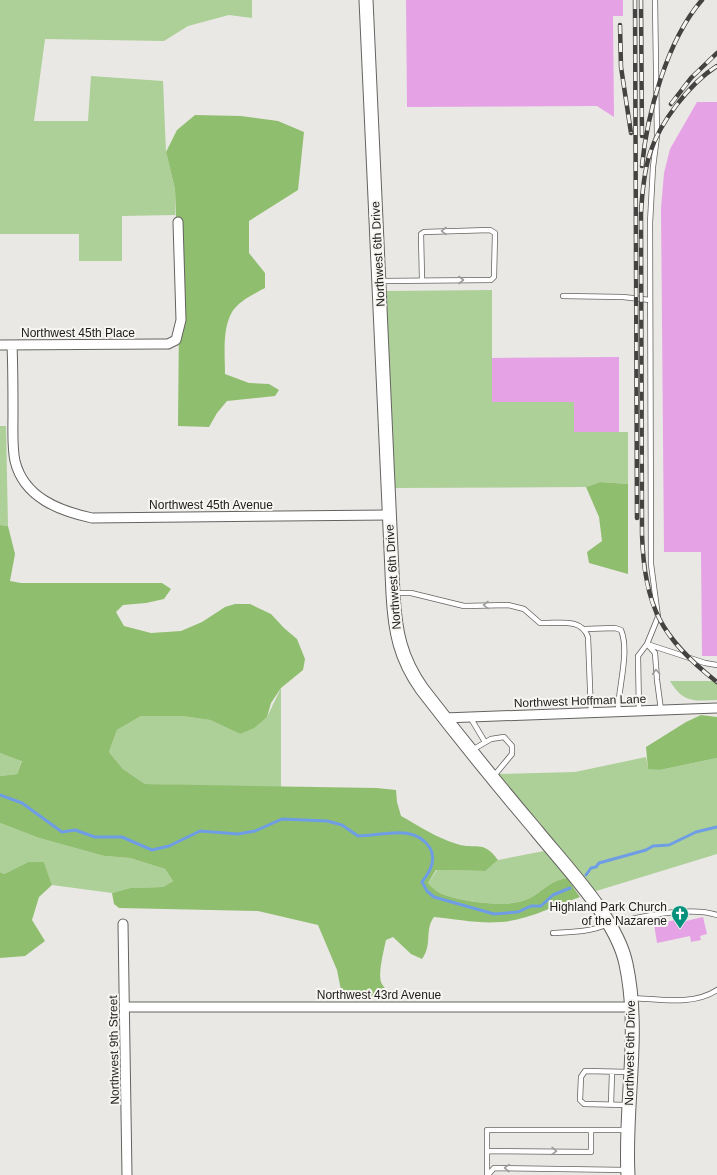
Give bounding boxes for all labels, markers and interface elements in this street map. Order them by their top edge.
street label: Northwest 6th Drive [368,201,388,307]
one-way arrow [441,227,447,235]
one-way arrow [458,276,464,284]
street label: Northwest 45th Place [21,326,135,340]
street label: Northwest 45th Avenue [149,498,273,512]
street label: Northwest 6th Drive [382,524,404,630]
one-way arrow [483,601,489,609]
one-way arrow [652,669,660,675]
street label: Northwest Hoffman Lane [514,692,647,710]
place label: Highland Park Church of the Nazarene [550,900,667,928]
church icon: Highland Park Church of the Nazarene [670,904,690,929]
street label: Northwest 43rd Avenue [317,988,442,1002]
street label: Northwest 9th Street [106,995,122,1105]
street label: Northwest 6th Drive [622,1000,638,1106]
one-way arrow [551,1147,557,1155]
one-way arrow [504,1164,510,1172]

